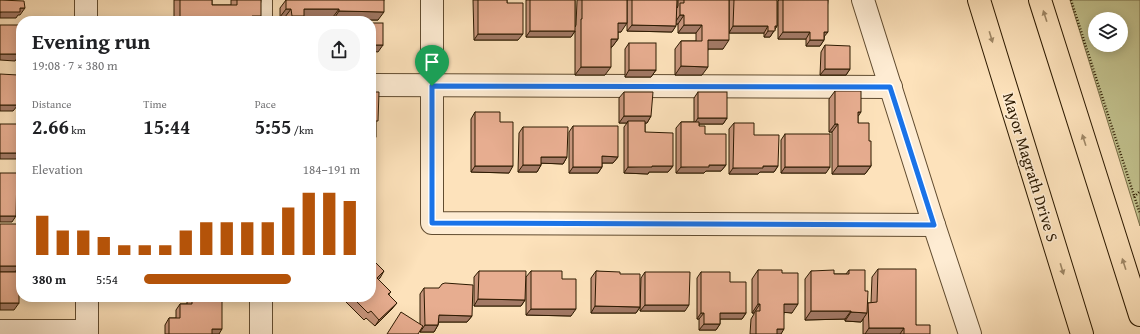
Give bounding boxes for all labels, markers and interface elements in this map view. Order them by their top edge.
one-way arrow [1042,10,1048,22]
map controls [1088,12,1128,52]
button: layers [1088,12,1128,52]
text: Evening run [32,25,150,57]
button: share [318,29,360,71]
one-way arrow [988,32,994,44]
pin [415,45,449,86]
icon: arrive [421,51,443,73]
text: 19:08 · 7 × 380 m [32,56,118,75]
street label: Mayor Magrath Drive S [997,90,1065,245]
text: Distance [32,96,71,112]
text: Time [143,96,167,112]
text: Pace [255,96,276,112]
text: 2.66 [32,112,69,141]
text: 15:44 [143,112,190,141]
text: 5:55 [255,112,291,141]
text: km [69,122,86,138]
text: /km [291,122,314,138]
one-way arrow [1081,134,1087,146]
text: Elevation [32,160,83,179]
text: 184–191 m [303,160,360,179]
one-way arrow [1121,258,1127,270]
one-way arrow [1059,263,1065,275]
text: 380 m [32,270,66,289]
text: 5:54 [96,270,118,289]

